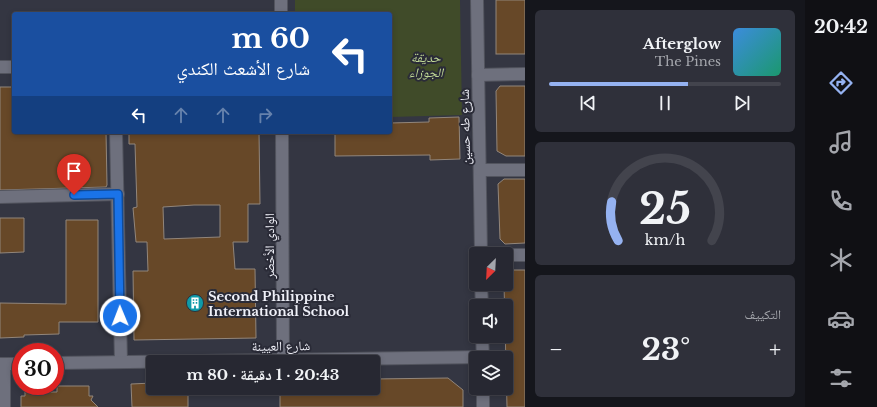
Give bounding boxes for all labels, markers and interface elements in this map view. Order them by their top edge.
text: 20:42 [814,16,868,38]
text: 60 m [232,21,310,56]
icon: left [324,28,376,80]
text: Afterglow [643,34,721,53]
park label: حديقة الجوزاء [409,49,445,81]
text: The Pines [655,53,721,70]
text: شارع الأشعث الكندي [177,58,310,80]
icon: directions [827,69,855,97]
street label: شارع طه حسين [456,89,475,165]
icon: previous [577,92,599,114]
icon: pause [654,92,676,114]
icon: next [731,92,753,114]
icon: left [128,104,150,126]
icon: ahead [170,104,192,126]
icon: ahead [212,104,234,126]
icon: right [254,104,276,126]
icon: music [827,128,855,156]
pin [57,154,91,195]
icon: arrive [63,160,85,182]
text: 25 [639,184,691,235]
icon: phone [827,187,855,215]
street label: الوادي الأخضر [261,213,280,280]
text: km/h [645,231,685,249]
icon: climate [827,246,855,274]
north arrow [469,247,513,291]
map controls [469,247,513,395]
place label: Second Philippine International School [208,288,350,320]
building icon: Second Philippine International School [185,293,205,313]
position arrow [99,295,141,337]
button: sound [469,299,513,343]
icon: car [827,305,855,333]
text: التكييف [745,306,781,323]
text: 23° [642,331,690,368]
text: − [549,336,563,363]
text: + [769,336,781,363]
street label: شارع العيينة [251,337,311,356]
speed limit sign: 30 [12,343,64,395]
button: layers [469,351,513,395]
icon: filters [827,364,855,392]
text: 20:43 · 1 دقيقة · 80 m [187,365,339,384]

